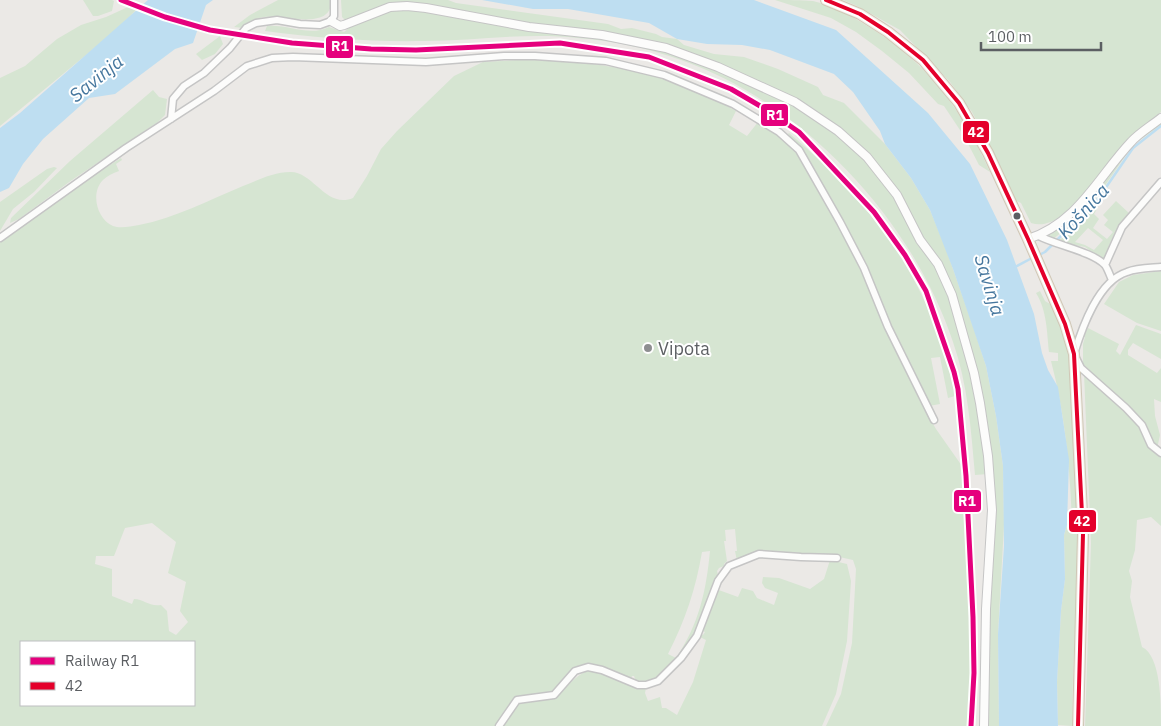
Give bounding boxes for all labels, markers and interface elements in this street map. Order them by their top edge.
scale bar [981,20,1101,52]
text: 100 m [988,27,1032,46]
line badge: R1 [325,35,354,59]
text: R1 [331,37,350,55]
water label: Savinja [64,49,128,107]
line badge: R1 [760,103,789,127]
text: R1 [766,106,785,124]
line badge: 42 [962,120,990,144]
text: 42 [968,123,984,141]
water label: Košnica [1052,178,1114,244]
unlabelled marker [1012,211,1022,221]
water label: Savinja [969,252,1011,318]
place label: Vipota [658,337,710,360]
marker: Vipota [642,342,654,354]
line badge: R1 [953,489,982,513]
text: R1 [958,492,977,510]
line badge: 42 [1068,509,1097,533]
text: 42 [1074,512,1090,530]
legend [20,641,195,706]
text: Railway R1 [65,651,139,670]
text: 42 [65,676,83,695]

